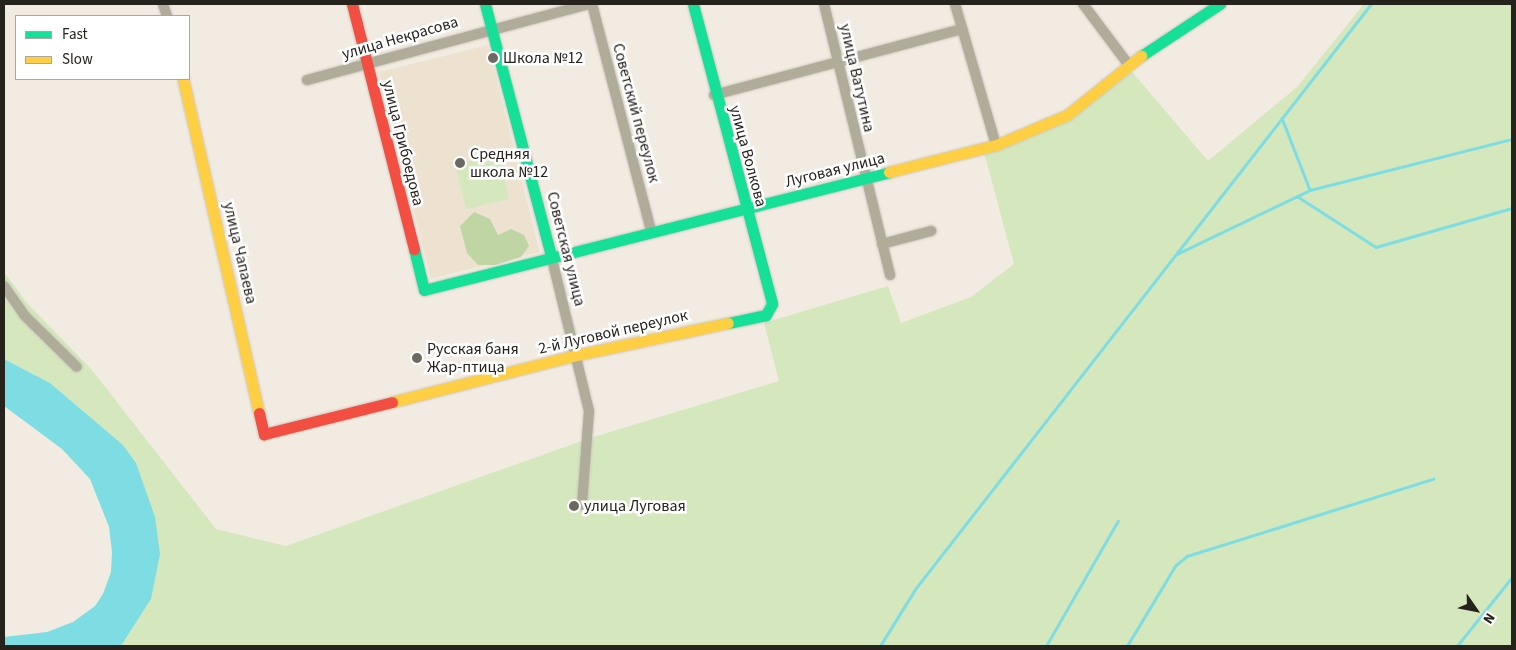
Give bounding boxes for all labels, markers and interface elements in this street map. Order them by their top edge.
street label: улица Некрасова [340,12,460,64]
legend [15,15,190,80]
street label: улица Ватутина [835,22,879,134]
text: Fast [62,24,88,45]
street label: Советский переулок [608,41,664,185]
place label: Школа №12 [503,48,583,68]
text: Slow [62,49,93,70]
marker: Школа №12 [487,52,499,64]
street label: улица Грибоедова [378,78,428,208]
street label: улица Волкова [725,103,771,209]
place label: Средняя школа №12 [470,144,548,182]
street label: Луговая улица [783,148,887,192]
marker: Средняя школа №12 [454,157,466,169]
street label: Советская улица [542,190,590,308]
street label: улица Чапаева [219,200,261,306]
street label: 2-й Луговой переулок [537,305,689,359]
place label: Русская баня Жар-птица [427,339,519,377]
marker: Русская баня Жар-птица [411,352,423,364]
place label: улица Луговая [584,496,686,516]
marker: улица Луговая [568,500,580,512]
north arrow [1451,585,1501,635]
text: N [1478,609,1500,628]

